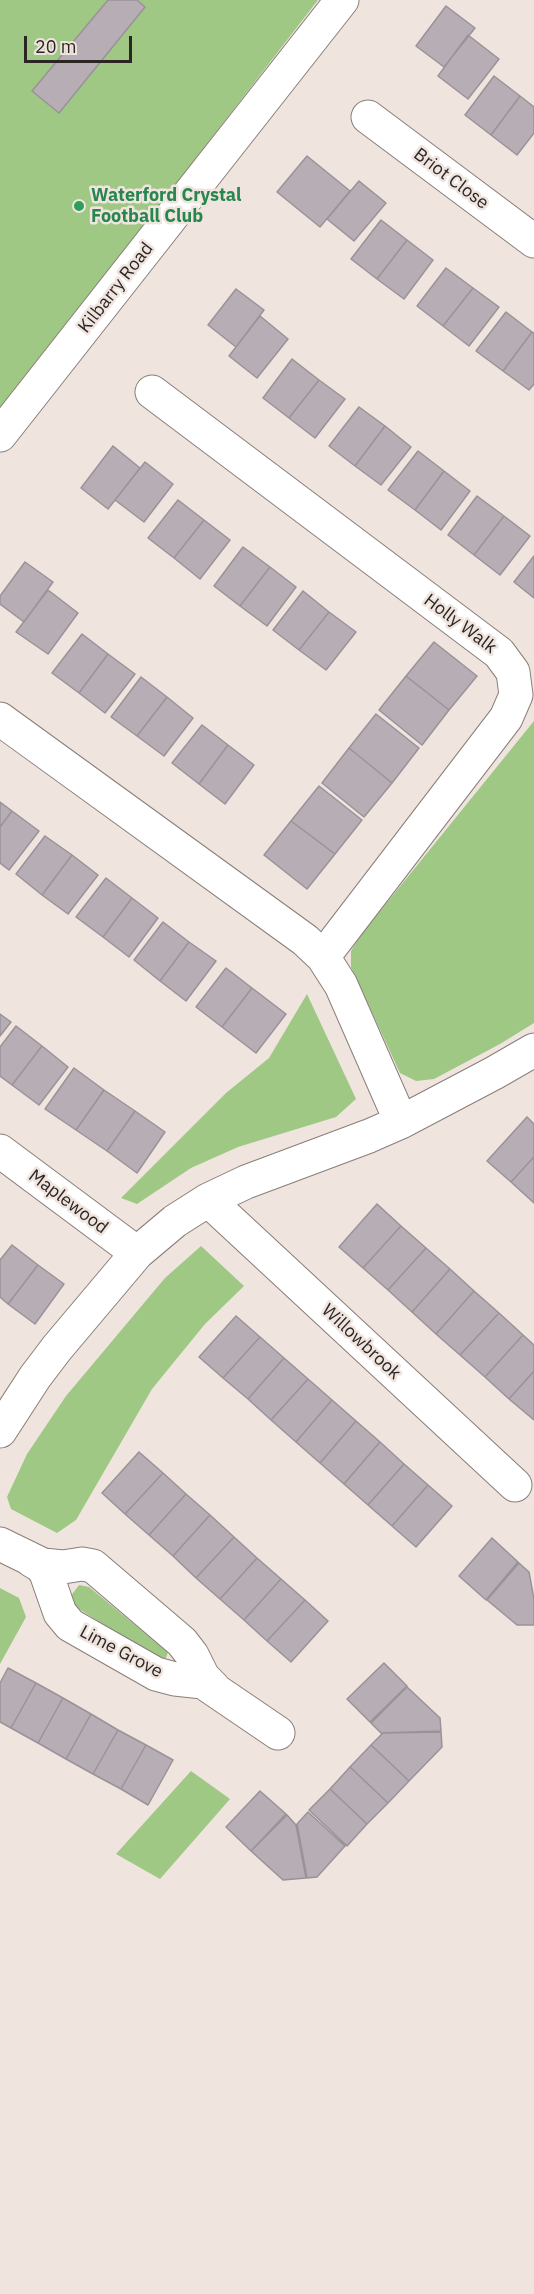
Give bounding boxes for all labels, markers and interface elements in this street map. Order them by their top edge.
scale bar [27,24,135,62]
text: 20 m [35,35,77,58]
street label: Briot Close [409,144,493,214]
place label: Waterford Crystal Football Club [91,185,242,228]
marker: Waterford Crystal Football Club [72,199,86,213]
street label: Kilbarry Road [74,238,158,338]
street label: Holly Walk [419,590,501,658]
street label: Maplewood [24,1165,112,1239]
street label: Willowbrook [317,1300,405,1384]
street label: Lime Grove [76,1621,166,1683]

